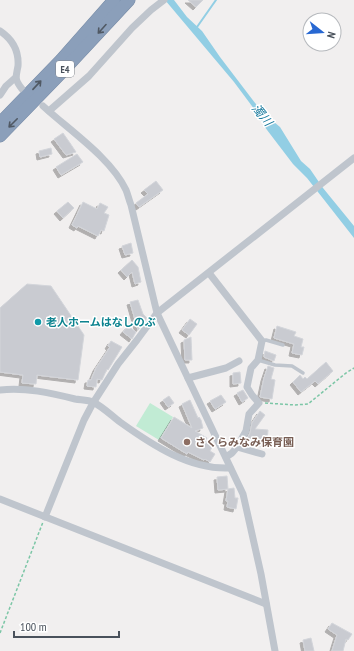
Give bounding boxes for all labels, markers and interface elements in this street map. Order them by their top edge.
north arrow [302,12,342,52]
one-way arrow [98,23,107,33]
text: N [324,30,339,40]
road number: E4 [56,61,74,77]
one-way arrow [32,80,42,90]
water label: 濁川 [249,101,277,130]
one-way arrow [8,118,18,128]
place label: 老人ホームはなしのぶ [46,315,156,329]
marker: 老人ホームはなしのぶ [33,317,43,327]
place label: さくらみなみ保育園 [195,435,294,449]
marker: さくらみなみ保育園 [182,437,192,447]
scale bar [14,613,119,639]
text: 100 m [20,619,47,634]

